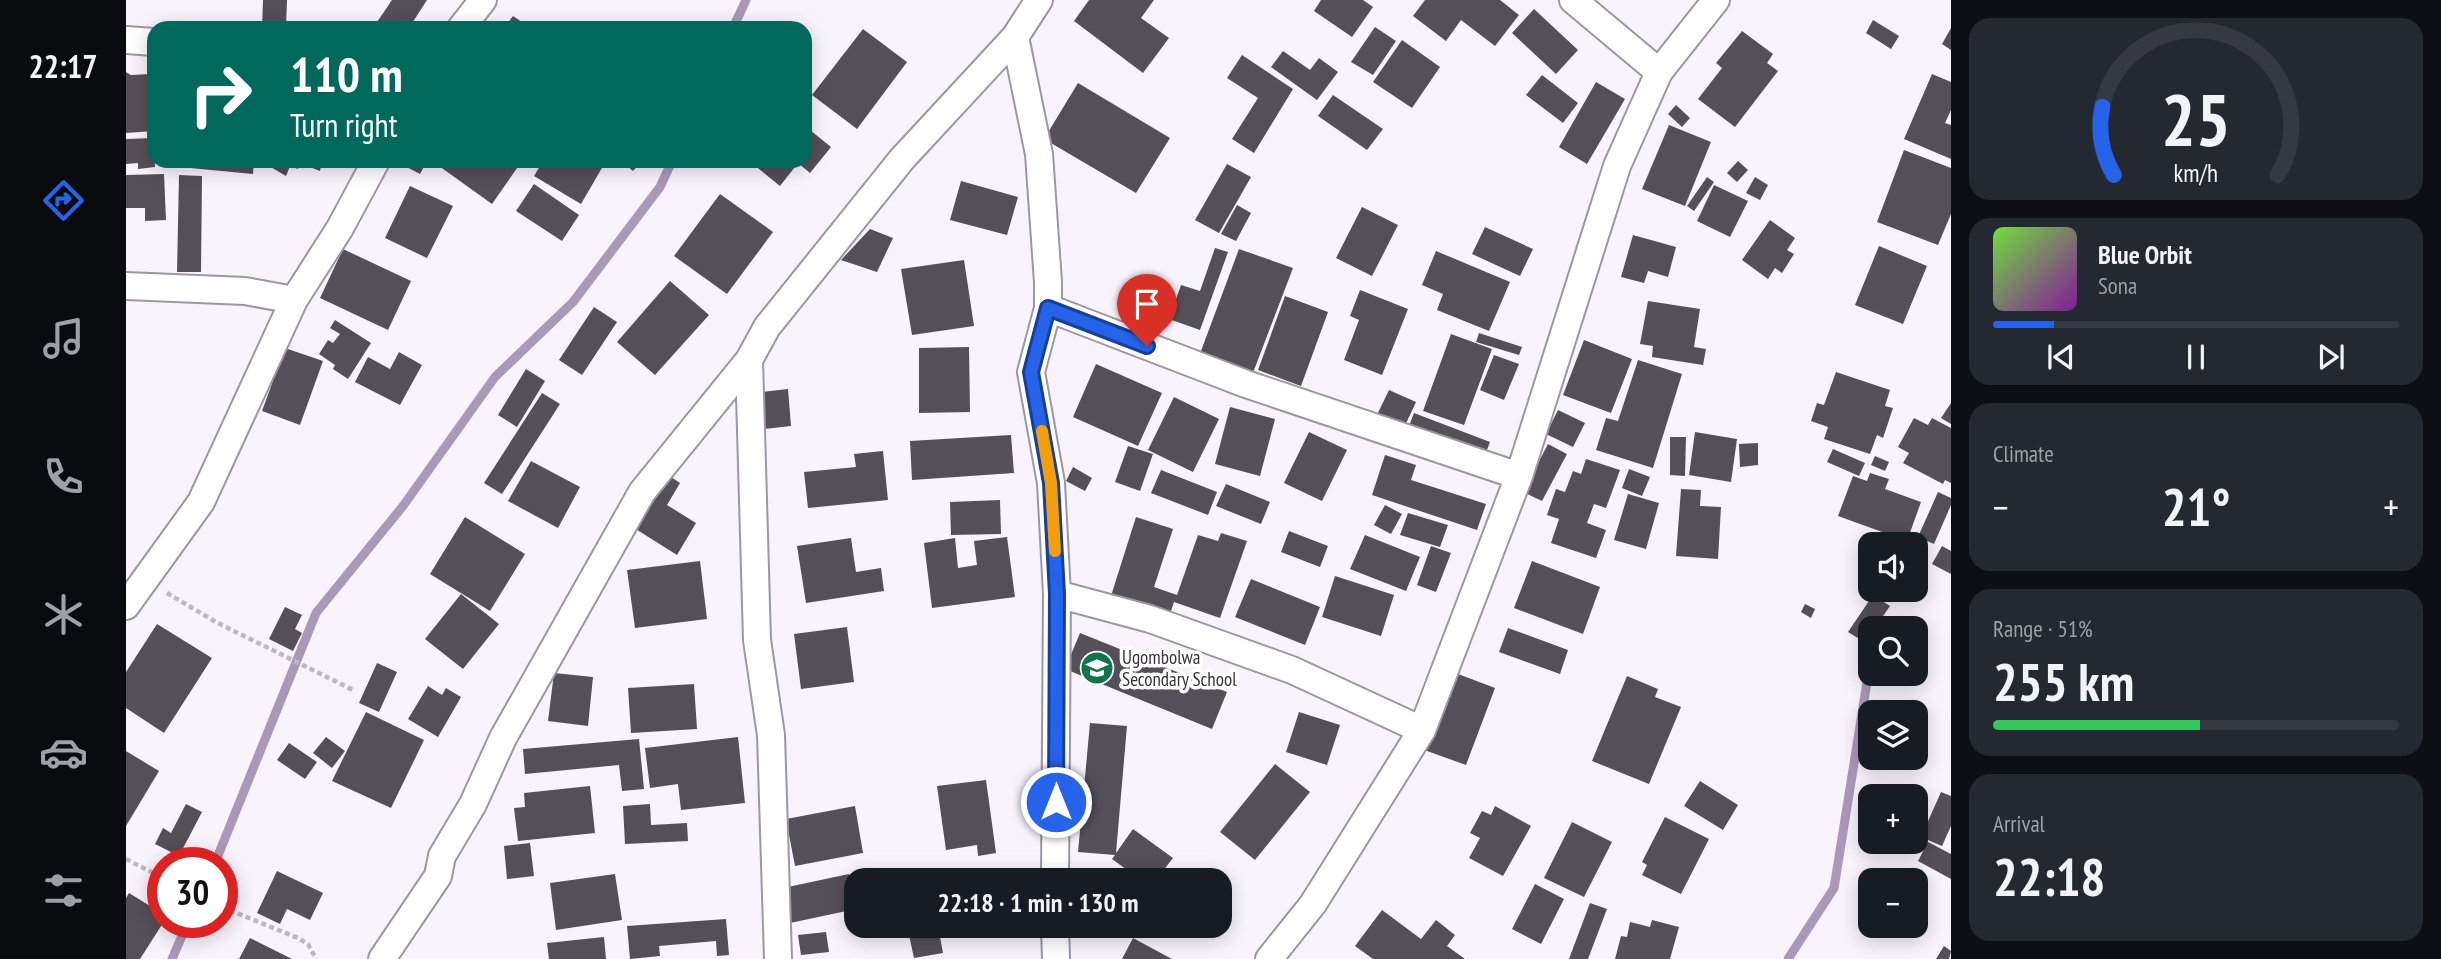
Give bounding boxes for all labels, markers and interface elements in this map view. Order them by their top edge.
text: 110 m [290,42,403,106]
text: 22:17 [28,45,98,87]
icon: right [175,49,266,140]
text: 25 [2161,71,2231,165]
text: Turn right [290,104,398,146]
text: km/h [2174,157,2218,189]
icon: directions [39,176,88,225]
text: Blue Orbit [2098,238,2192,271]
text: Sona [2098,271,2137,300]
pin [1117,274,1177,346]
icon: arrive [1128,285,1166,323]
icon: music [39,314,88,363]
icon: previous [2042,338,2080,376]
icon: pause [2177,338,2215,376]
icon: next [2312,338,2350,376]
text: Climate [1993,439,2054,468]
icon: phone [39,452,88,501]
text: 21° [2162,473,2230,540]
text: − [1993,482,2009,531]
text: + [2383,482,2399,531]
map controls [1858,532,1928,938]
button: sound [1858,532,1928,602]
icon: climate [39,590,88,639]
text: Range · 51% [1993,614,2093,643]
button: search [1858,616,1928,686]
place label: Ugombolwa Secondary School [1122,645,1237,691]
text: 255 km [1993,648,2134,715]
school or university icon: Ugombolwa Secondary School [1078,649,1116,687]
button: layers [1858,700,1928,770]
icon: car [39,728,88,777]
position arrow [1019,765,1093,839]
button: + [1858,784,1928,854]
text: Arrival [1993,809,2045,838]
text: 22:18 [1993,843,2105,910]
speed limit sign: 30 [147,847,238,938]
icon: filters [39,866,88,915]
button: − [1858,868,1928,938]
text: 22:18 · 1 min · 130 m [938,886,1138,919]

